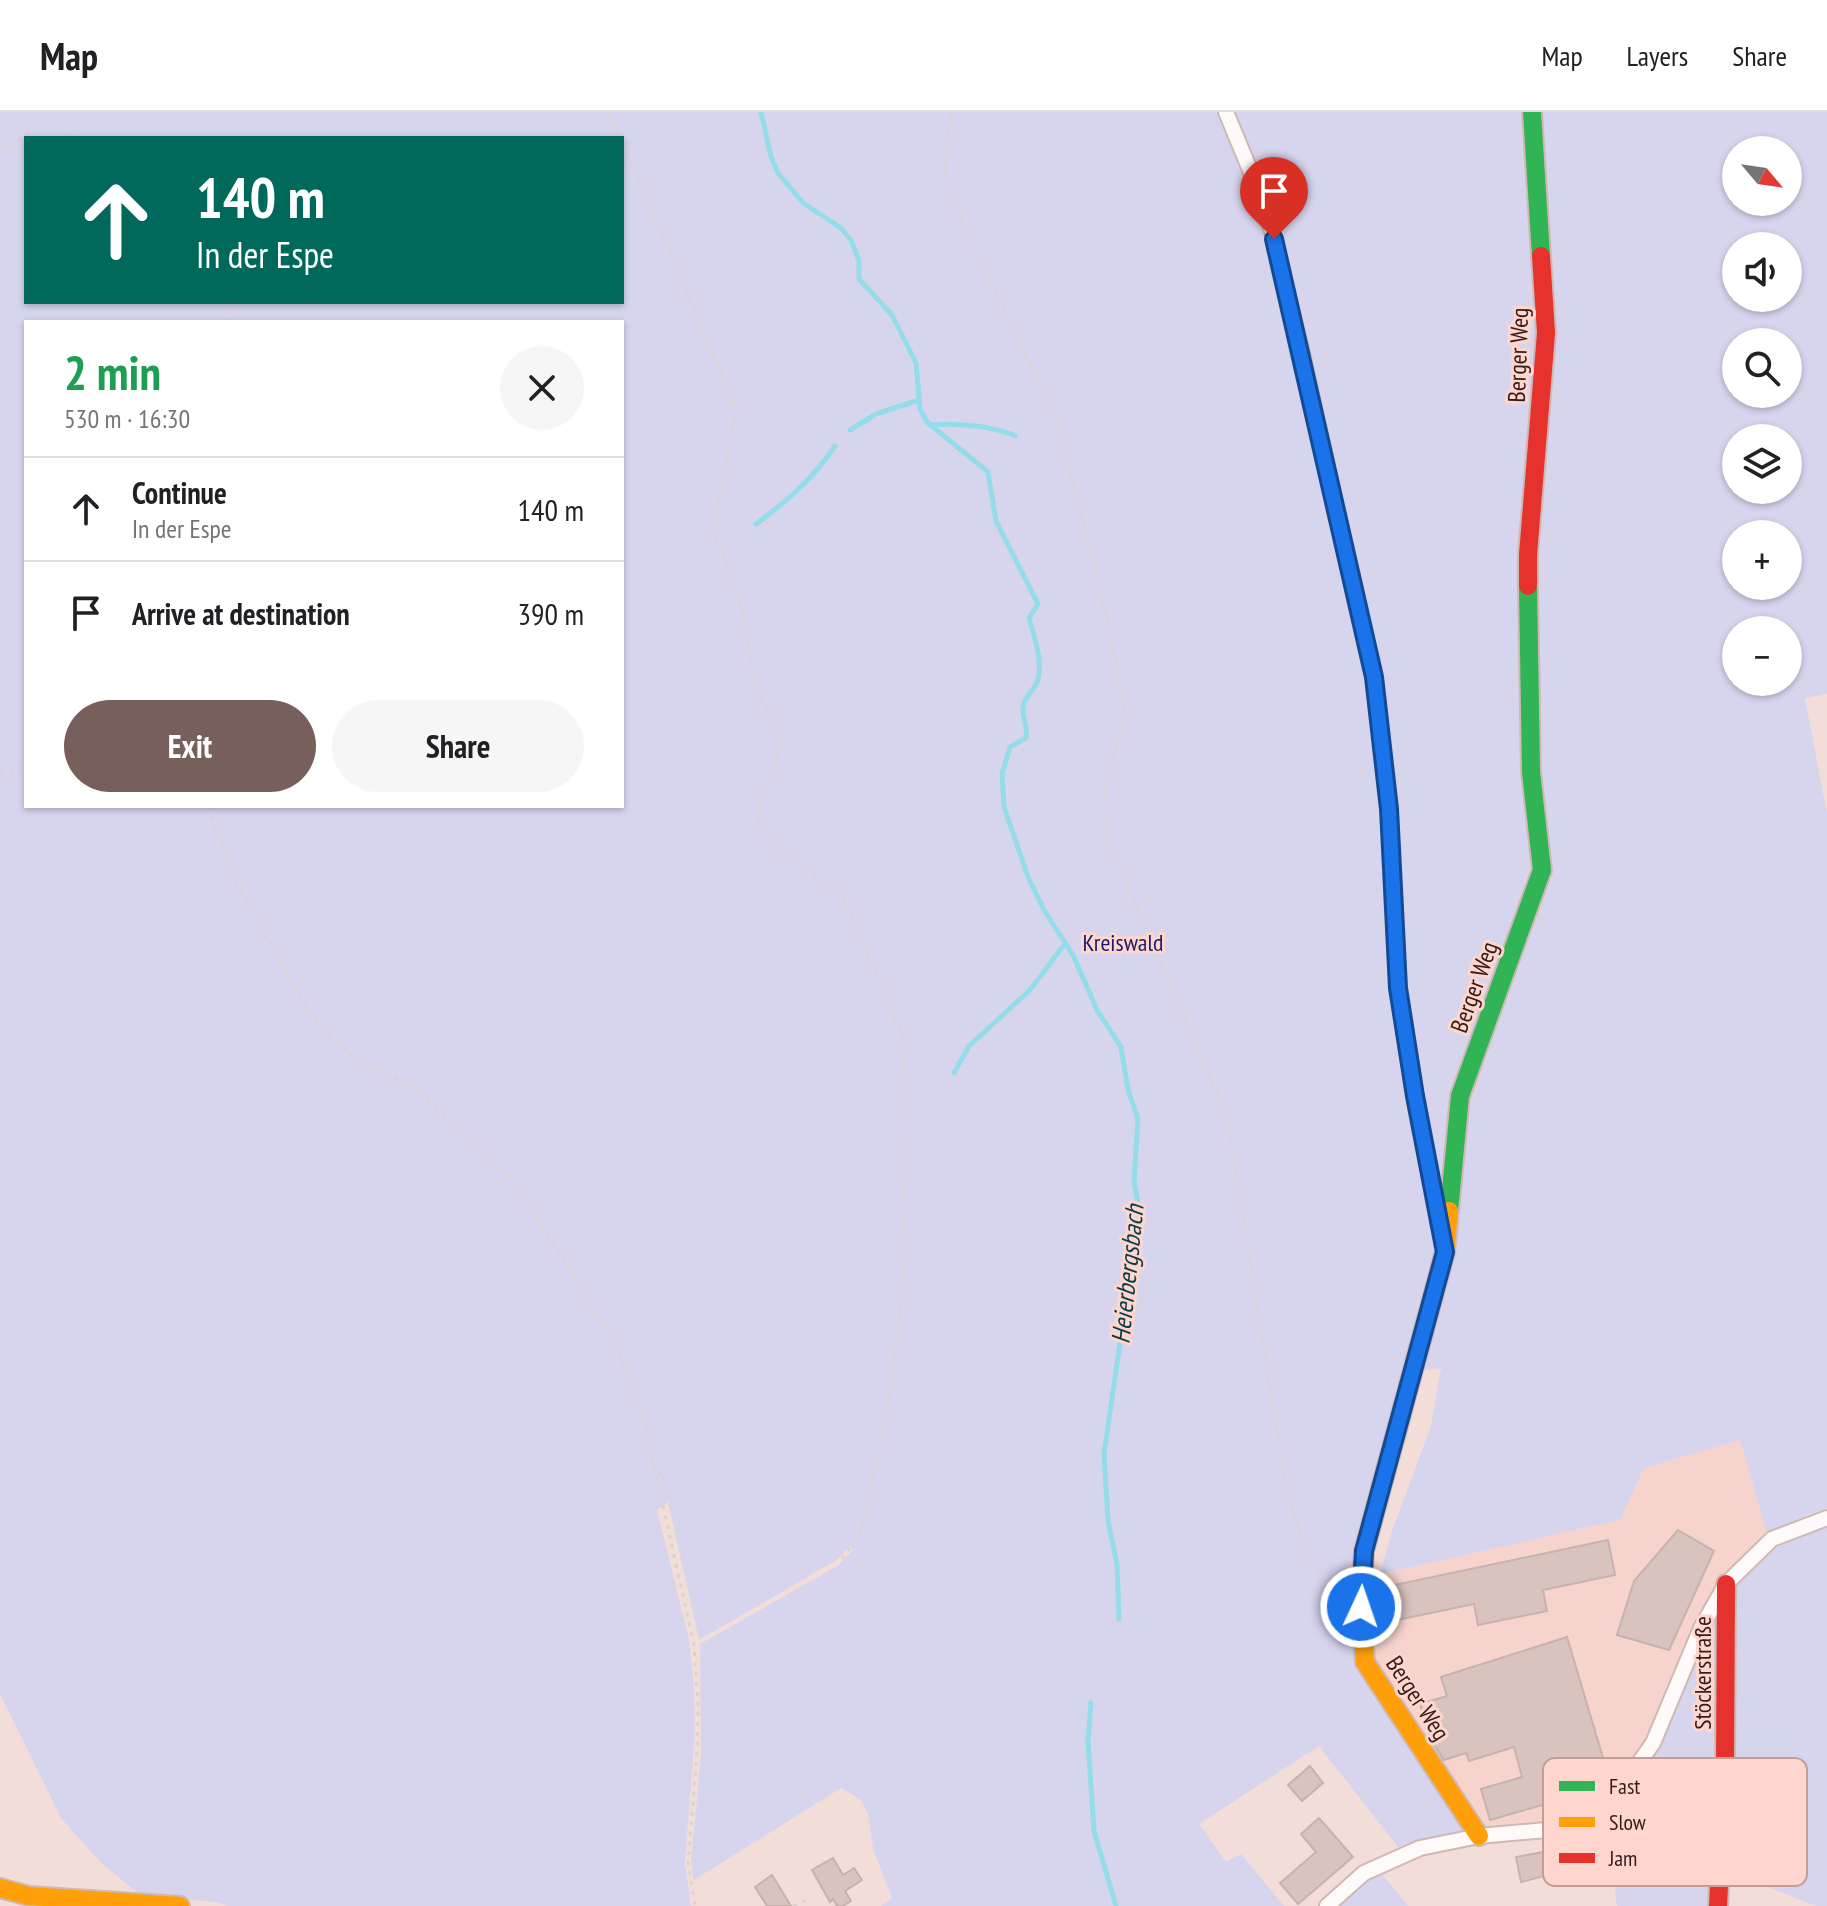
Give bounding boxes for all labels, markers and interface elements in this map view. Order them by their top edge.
text: Map [40,31,98,80]
text: Map [1541,37,1583,74]
text: Layers [1627,37,1688,74]
text: Share [1732,37,1787,74]
north arrow [1722,136,1802,216]
map controls [1722,136,1802,696]
pin [1240,157,1308,239]
text: 140 m [196,161,325,233]
icon: ahead [64,168,168,272]
icon: arrive [1252,169,1296,213]
text: In der Espe [196,231,334,278]
button: sound [1722,232,1802,312]
street label: Berger Weg [1501,307,1535,403]
button: search [1722,328,1802,408]
text: 2 min [64,341,161,403]
button: close [500,346,584,430]
text: 530 m · 16:30 [64,402,190,435]
button: layers [1722,424,1802,504]
text: Continue [132,473,227,512]
icon: ahead [64,487,108,531]
text: 140 m [518,490,584,529]
text: In der Espe [132,512,232,545]
button: + [1722,520,1802,600]
icon: arrive [64,591,108,635]
text: Arrive at destination [132,594,350,633]
text: 390 m [518,594,584,633]
button: − [1722,616,1802,696]
button: Exit [64,700,316,792]
button: Share [332,700,584,792]
park label: Kreiswald [1083,927,1163,958]
street label: Berger Weg [1443,937,1505,1037]
water label: Heierbergsbach [1103,1201,1151,1345]
position arrow [1319,1565,1403,1649]
street label: Stöckerstraße [1687,1616,1718,1730]
street label: Berger Weg [1379,1650,1457,1746]
legend [1543,1758,1807,1886]
text: Fast [1609,1772,1640,1800]
text: Slow [1609,1808,1646,1836]
text: Jam [1608,1844,1637,1872]

